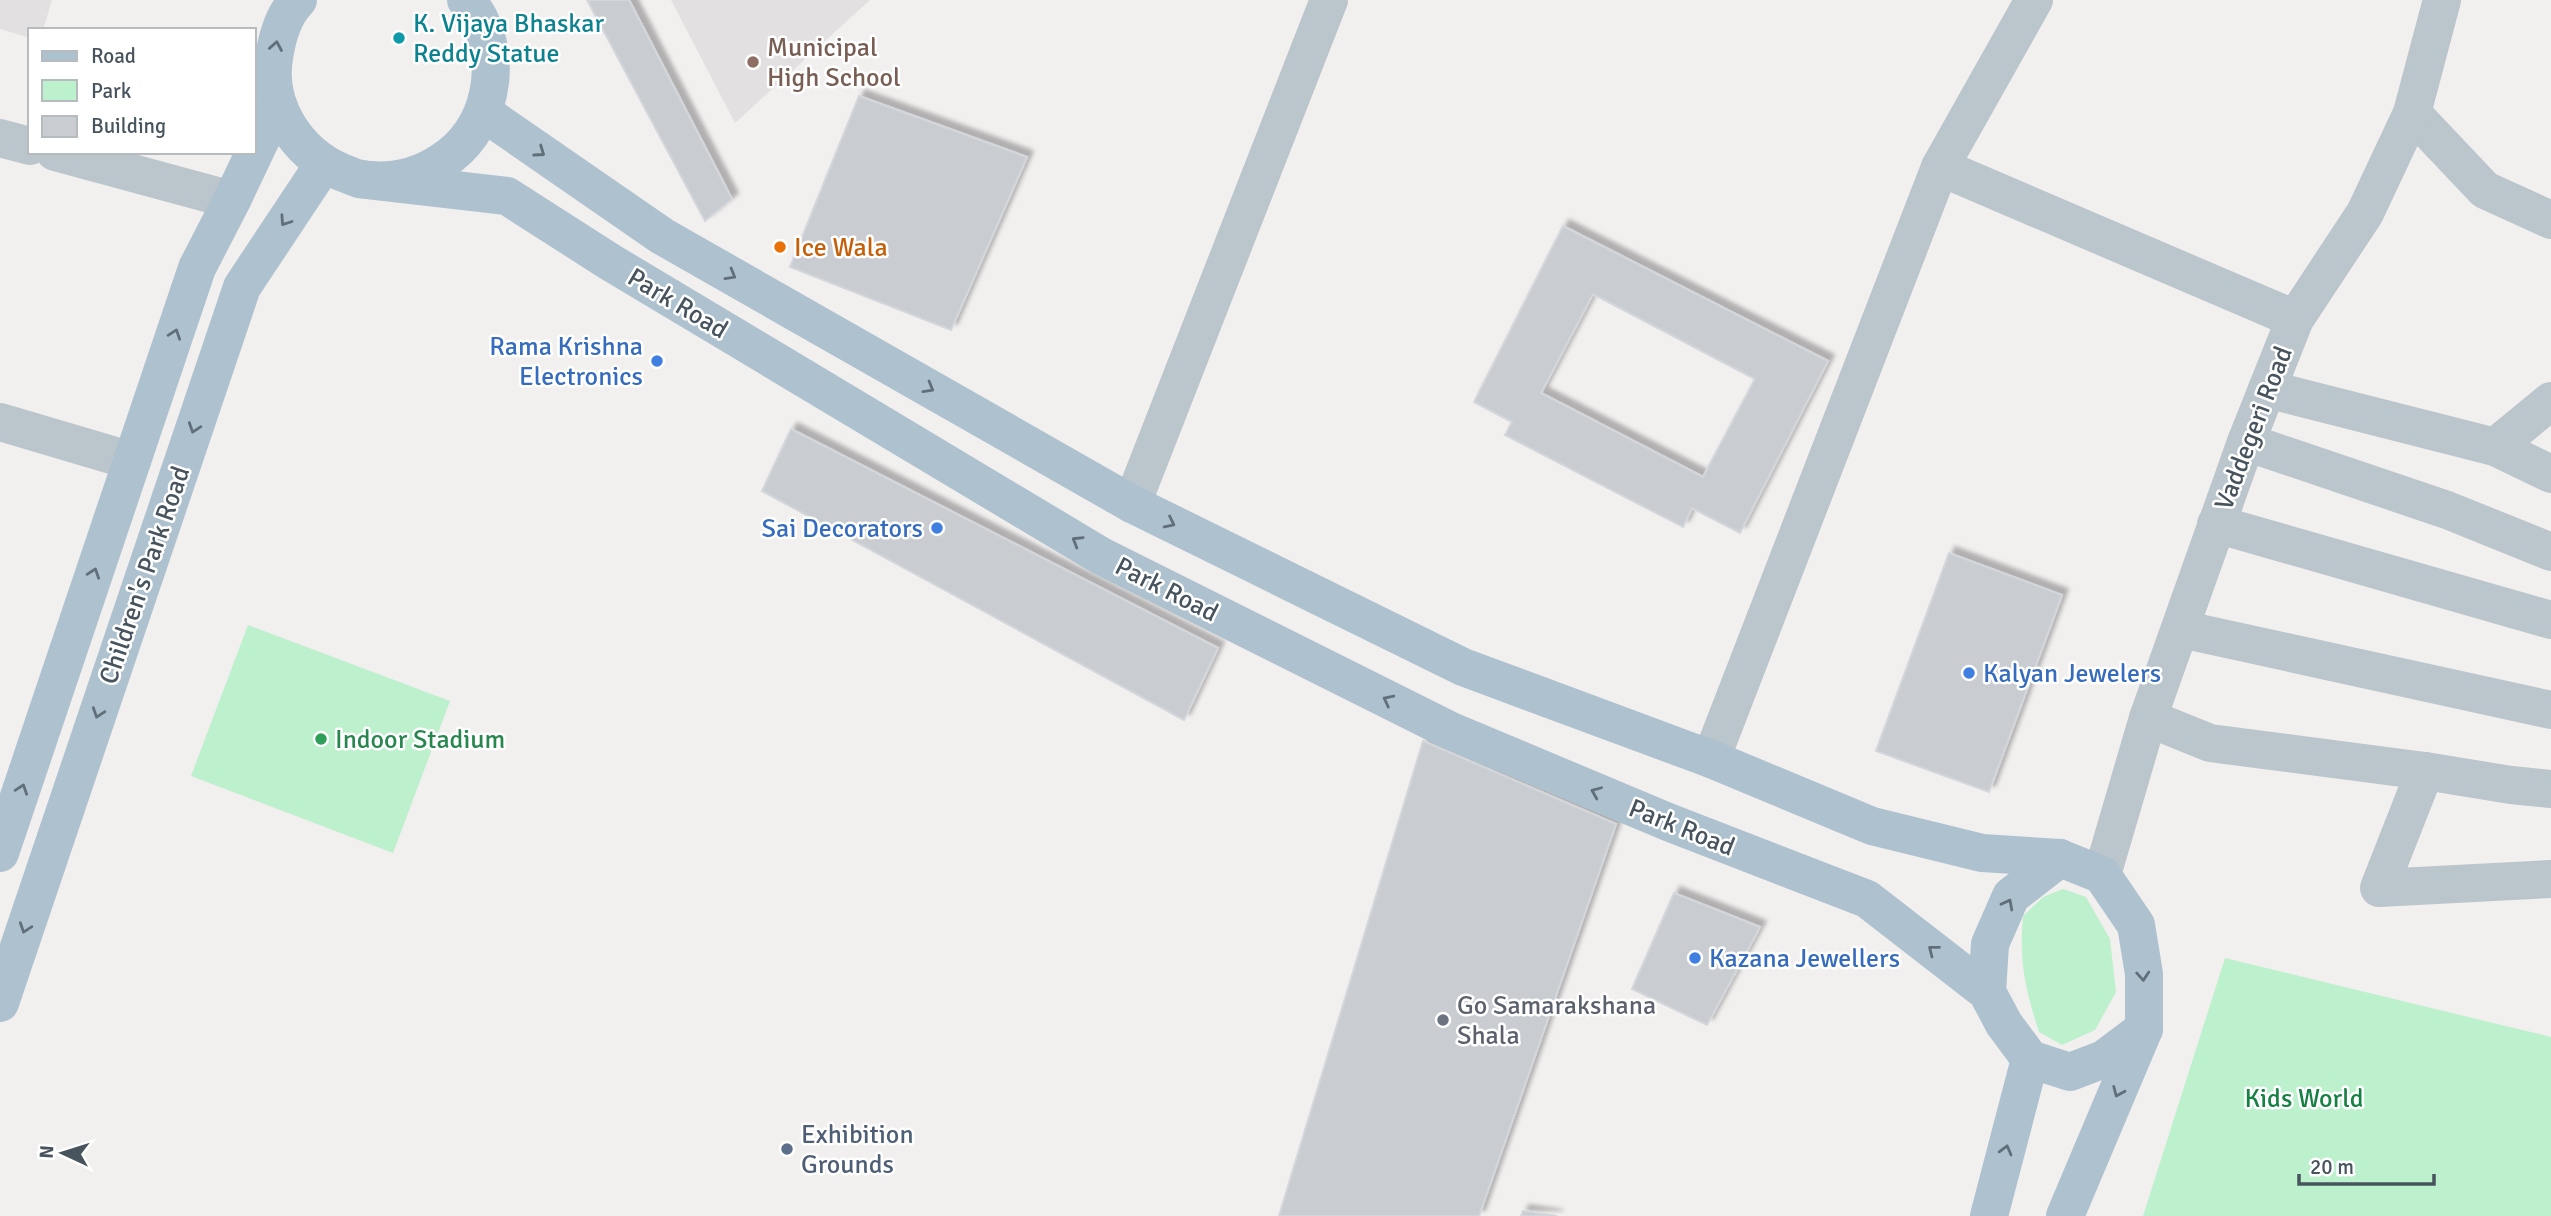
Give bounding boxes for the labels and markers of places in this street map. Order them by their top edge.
place label: K. Vijaya Bhaskar Reddy Statue [413,8,605,70]
marker: K. Vijaya Bhaskar Reddy Statue [391,30,407,46]
place label: Municipal High School [767,32,901,94]
marker: Municipal High School [745,54,761,70]
place label: Ice Wala [794,232,888,264]
marker: Ice Wala [772,239,788,255]
place label: Rama Krishna Electronics [489,331,643,393]
marker: Rama Krishna Electronics [649,353,665,369]
place label: Sai Decorators [761,513,923,545]
marker: Sai Decorators [929,520,945,536]
place label: Kalyan Jewelers [1983,658,2161,690]
marker: Kalyan Jewelers [1961,665,1977,681]
place label: Indoor Stadium [335,724,505,756]
marker: Indoor Stadium [313,731,329,747]
place label: Kazana Jewellers [1709,943,1900,975]
marker: Kazana Jewellers [1687,950,1703,966]
place label: Go Samarakshana Shala [1457,990,1656,1052]
marker: Go Samarakshana Shala [1435,1012,1451,1028]
place label: Exhibition Grounds [801,1119,914,1181]
marker: Exhibition Grounds [779,1141,795,1157]

